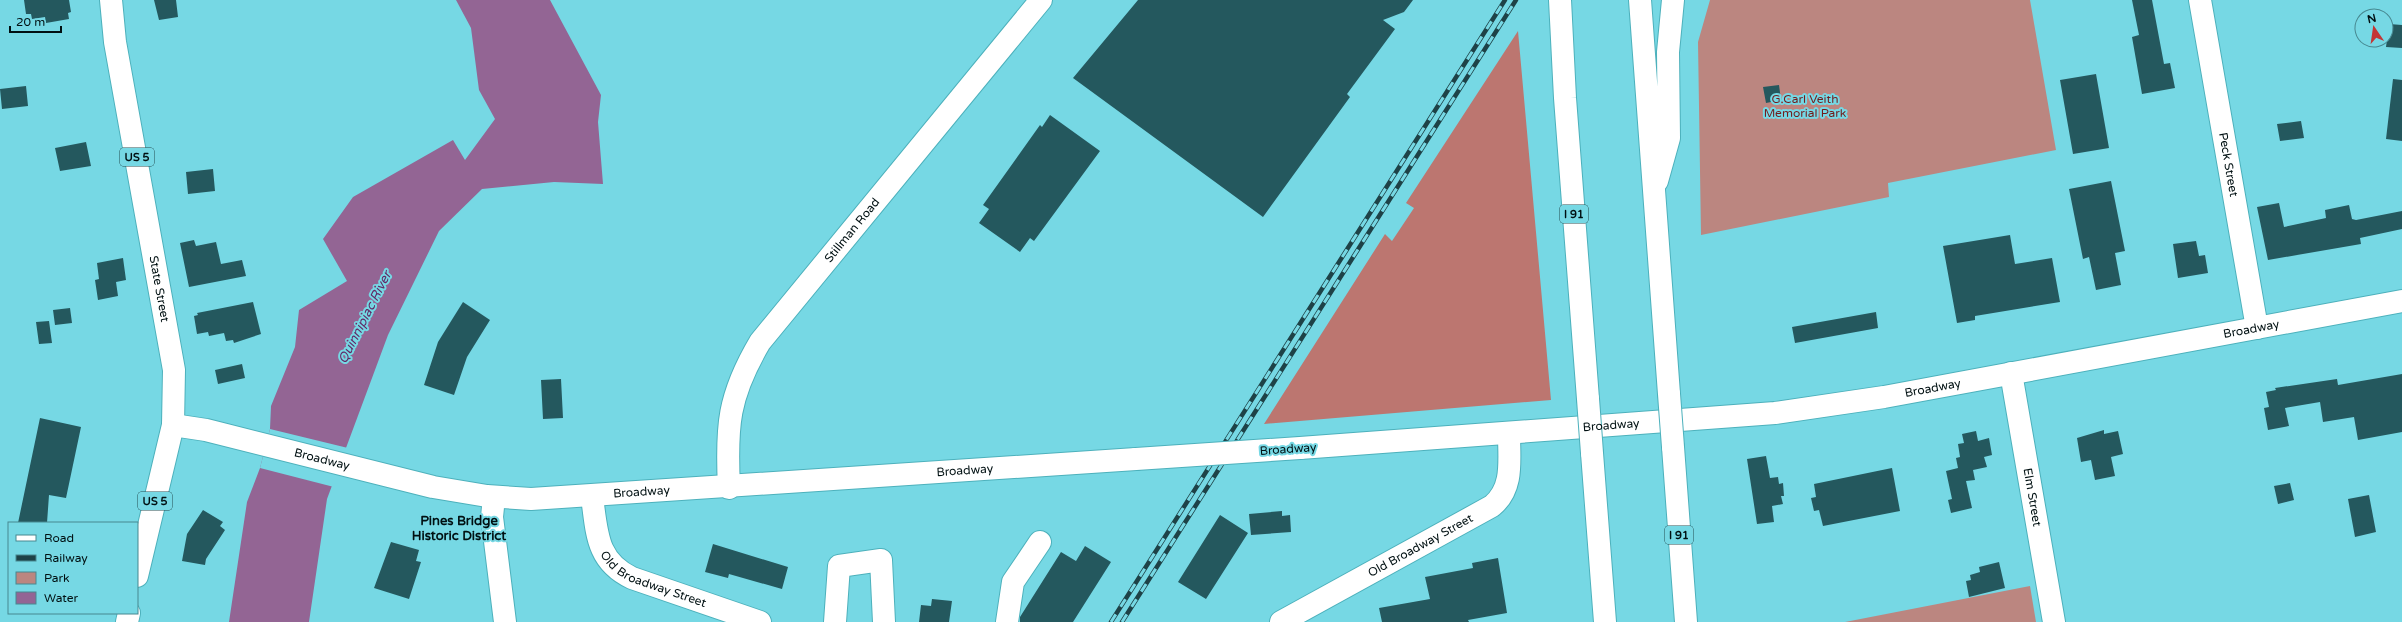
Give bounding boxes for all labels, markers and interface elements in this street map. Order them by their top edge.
scale bar [10,8,61,34]
north arrow [2354,8,2394,48]
text: N [2366,11,2378,26]
text: 20 m [16,15,45,29]
park label: G.Carl Veith Memorial Park [1764,92,1847,120]
street label: Peck Street [2216,131,2241,198]
road number: US 5 [120,148,154,166]
street label: Stillman Road [821,195,882,265]
road number: I 91 [1560,205,1588,223]
street label: State Street [147,255,172,324]
water label: Quinnipiac River [335,267,396,366]
street label: Broadway [2222,317,2281,341]
street label: Broadway [1904,376,1962,400]
street label: Broadway [1582,416,1641,434]
street label: Broadway [1259,440,1317,458]
street label: Broadway [293,445,352,473]
street label: Broadway [936,461,994,479]
street label: Elm Street [2021,467,2044,528]
street label: Broadway [613,483,671,501]
road number: US 5 [138,492,172,510]
street label: Old Broadway Street [1365,511,1476,580]
district label: Pines Bridge Historic District [412,513,506,544]
legend [8,522,138,614]
road number: I 91 [1665,526,1693,544]
text: Road [44,531,74,545]
street label: Old Broadway Street [597,548,709,610]
text: Railway [44,551,88,565]
text: Park [44,571,70,585]
text: Water [44,591,79,605]

